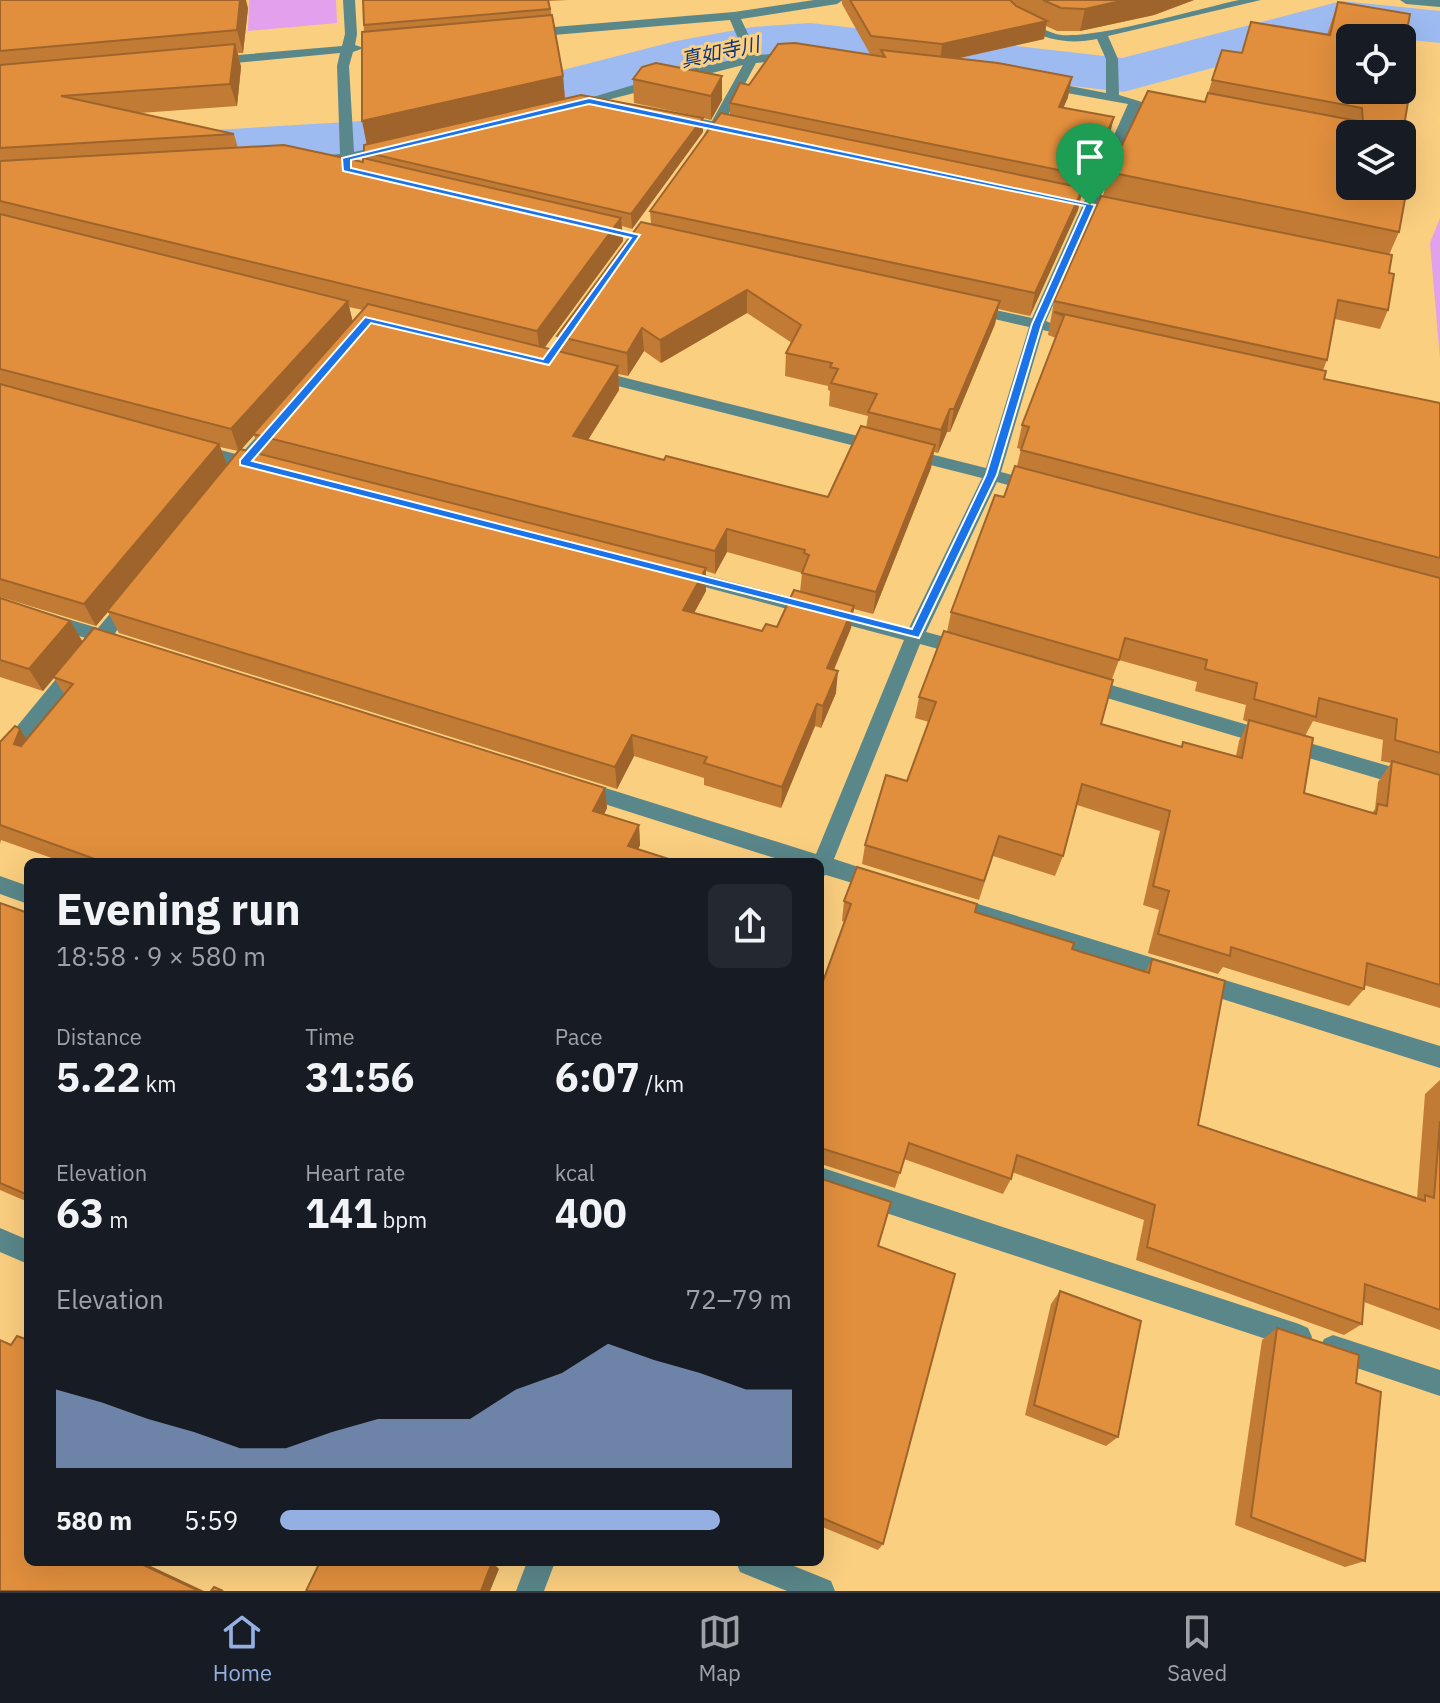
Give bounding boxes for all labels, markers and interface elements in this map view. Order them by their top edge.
map controls [1336,24,1416,200]
button: locate [1336,24,1416,104]
water label: 真如寺川 [678,30,764,73]
button: layers [1336,120,1416,200]
pin [1056,123,1124,205]
icon: arrive [1068,135,1112,179]
text: Evening run [56,880,301,937]
button: share [708,884,792,968]
text: 18:58 · 9 × 580 m [56,939,266,973]
text: Distance [56,1022,142,1051]
text: Time [305,1022,355,1051]
text: Pace [555,1022,603,1051]
text: 5.22 [56,1051,140,1103]
text: 31:56 [305,1051,415,1103]
text: 6:07 [555,1051,640,1103]
text: km [140,1069,176,1098]
text: /km [640,1069,684,1098]
text: Elevation [56,1158,147,1187]
text: Heart rate [305,1158,405,1187]
text: kcal [555,1158,595,1187]
text: 63 [56,1187,104,1239]
text: 141 [305,1187,377,1239]
text: 400 [555,1187,627,1239]
text: m [104,1205,128,1234]
text: bpm [377,1205,427,1234]
text: Elevation [56,1282,164,1316]
text: 72–79 m [685,1282,792,1316]
text: 580 m [56,1503,132,1537]
text: 5:59 [184,1503,238,1537]
tab: Home [213,1610,272,1687]
tab: Map [698,1610,742,1687]
tab: Saved [1167,1610,1227,1687]

